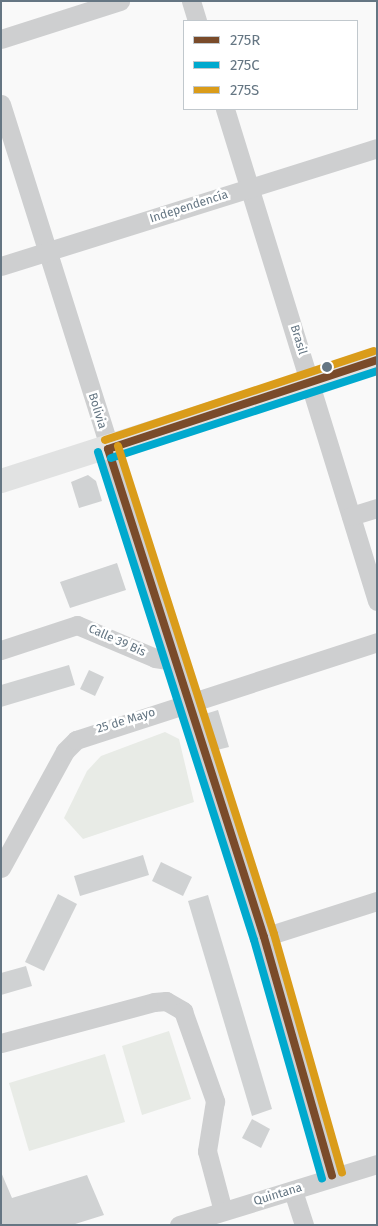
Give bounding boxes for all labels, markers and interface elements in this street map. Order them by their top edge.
legend [183,20,358,110]
text: 275R [230,31,260,49]
text: 275C [230,56,260,74]
text: 275S [230,81,259,99]
street label: Independencía [148,188,230,226]
street label: Brasil [287,323,309,357]
unlabelled marker [322,362,332,372]
street label: Bolivia [85,391,109,431]
street label: Calle 39 Bis [86,622,148,660]
street label: 25 de Mayo [95,705,157,737]
street label: Quintana [252,1181,304,1209]

